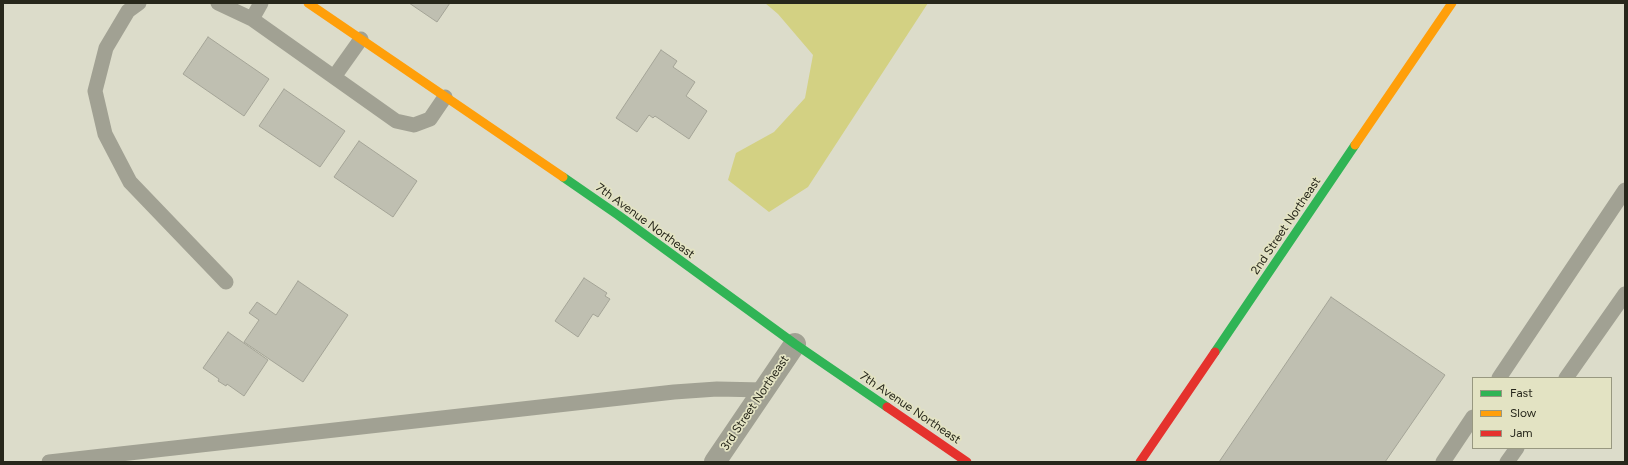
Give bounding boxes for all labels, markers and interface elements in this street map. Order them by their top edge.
street label: 2nd Street Northeast [1248,175,1324,277]
street label: 7th Avenue Northeast [593,180,697,262]
street label: 3rd Street Northeast [718,353,792,453]
street label: 7th Avenue Northeast [857,369,963,447]
legend [1472,377,1612,449]
text: Fast [1510,386,1533,400]
text: Slow [1510,406,1536,420]
text: Jam [1510,426,1533,440]

